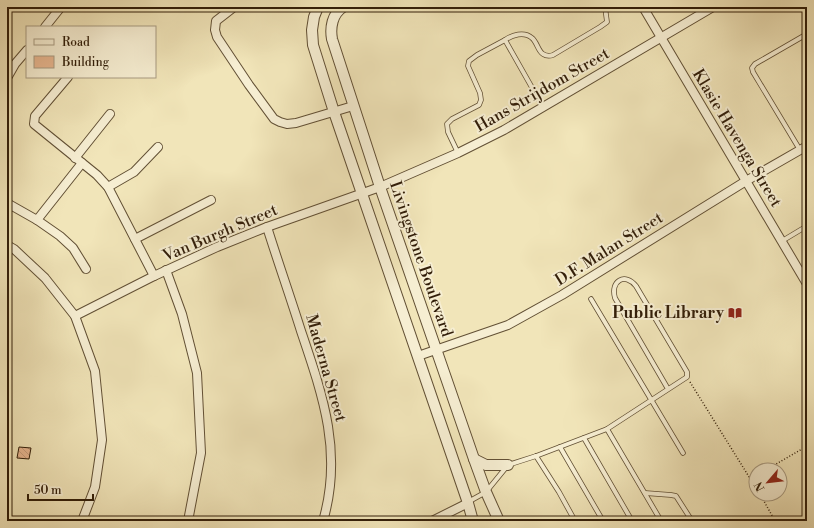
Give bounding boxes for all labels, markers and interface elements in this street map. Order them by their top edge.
legend [26,26,156,78]
text: Road [62,35,90,50]
street label: Hans Strijdom Street [471,43,613,137]
text: Building [61,55,110,70]
street label: Klasie Havenga Street [688,65,786,211]
street label: Livingstone Boulevard [385,178,457,340]
street label: Van Burgh Street [159,200,281,267]
street label: D.F. Malan Street [551,208,667,290]
place label: Public Library [612,303,725,323]
library icon: Public Library [727,305,743,321]
street label: Maderna Street [301,312,351,424]
north arrow [748,462,788,502]
scale bar [28,476,93,502]
text: N [752,479,768,493]
text: 50 m [34,483,62,498]

